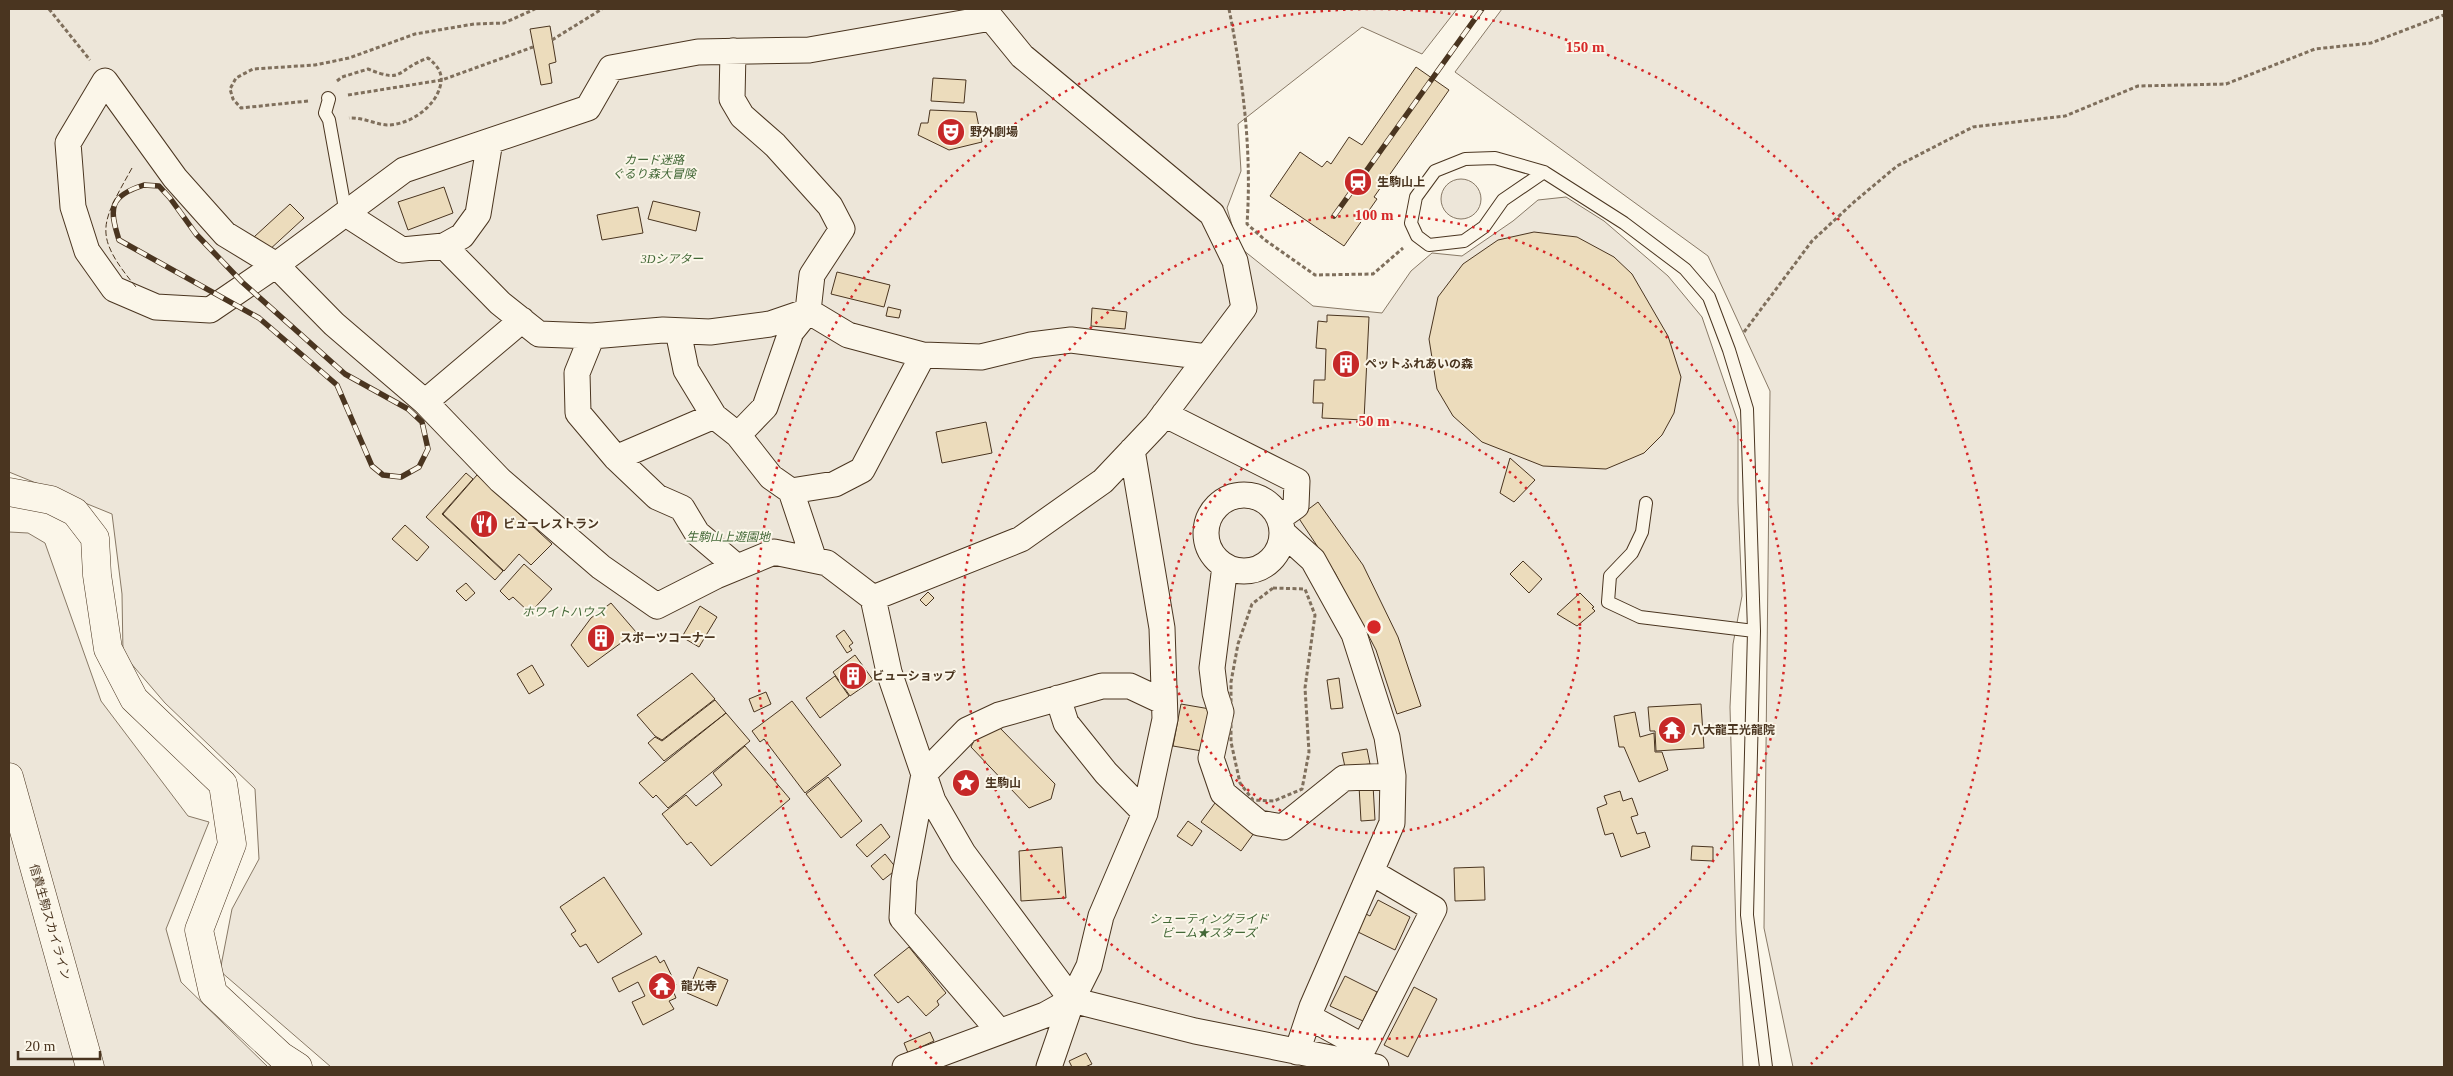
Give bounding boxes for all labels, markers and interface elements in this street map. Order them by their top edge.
text: 150 m [1566,39,1605,55]
theatre icon: 野外劇場 [936,117,966,147]
place label: 野外劇場 [970,125,1018,139]
park label: カード迷路 ぐるり森大冒険 [612,153,698,181]
station icon: 生駒山上 [1343,167,1373,197]
place label: 生駒山上 [1377,175,1425,189]
text: 100 m [1355,207,1394,223]
park label: 3Dシアター [640,252,704,266]
building icon: ペットふれあいの森 [1331,349,1361,379]
place label: ペットふれあいの森 [1365,357,1473,371]
text: 50 m [1358,413,1390,429]
restaurant icon: ビューレストラン [469,509,499,539]
place label: ビューレストラン [503,517,599,531]
park label: 生駒山上遊園地 [686,530,772,544]
park label: ホワイトハウス [522,605,606,619]
centre of rings [1365,618,1383,636]
building icon: スポーツコーナー [586,623,616,653]
place label: スポーツコーナー [620,631,716,645]
building icon: ビューショップ [838,661,868,691]
place label: ビューショップ [872,669,956,683]
temple icon: 八大龍王光龍院 [1657,715,1687,745]
place label: 八大龍王光龍院 [1691,723,1775,737]
place icon: 生駒山 [951,768,981,798]
place label: 生駒山 [985,776,1021,790]
street label: 信貴生駒スカイライン [27,862,73,982]
park label: シューティングライド ビーム★スターズ [1149,912,1270,940]
temple icon: 龍光寺 [647,971,677,1001]
place label: 龍光寺 [681,979,717,993]
scale bar [18,1028,100,1060]
text: 20 m [25,1038,56,1054]

